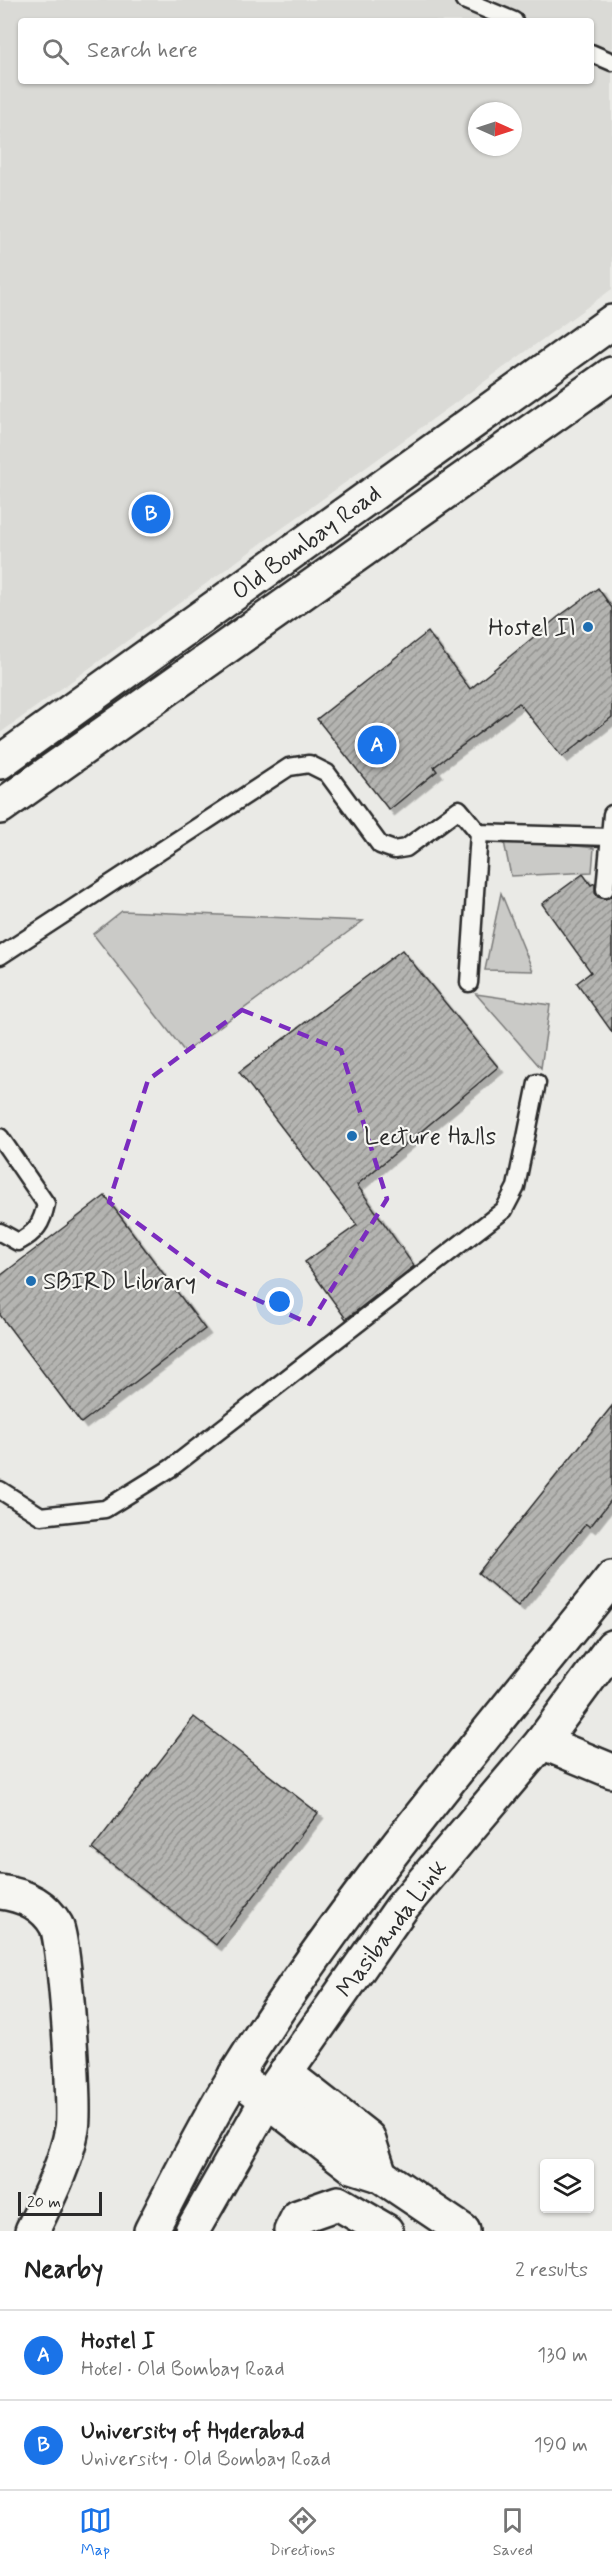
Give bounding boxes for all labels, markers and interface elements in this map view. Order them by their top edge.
search box [18,18,594,84]
icon: search [39,35,72,68]
text: Search here [87,37,198,65]
north arrow [468,102,522,156]
street label: Old Bombay Road [226,479,388,608]
pin: B [132,492,170,536]
place label: Hostel II [488,613,576,644]
marker: Hostel II [581,620,595,634]
pin: A [358,722,397,768]
place label: Lecture Halls [364,1122,496,1153]
marker: Lecture Halls [345,1129,359,1143]
place label: SBIRD Library [43,1267,196,1298]
marker: SBIRD Library [24,1274,38,1288]
your location [265,1287,294,1316]
street label: Masibanda Link [330,1854,454,2004]
map controls [540,2159,594,2213]
button: layers [540,2159,594,2213]
scale bar [18,2189,102,2216]
text: 20 m [27,2192,61,2213]
text: Nearby [24,2253,103,2287]
text: 2 results [515,2257,588,2284]
text: Hostel I [81,2328,155,2356]
text: A [37,2342,50,2369]
text: 130 m [537,2342,588,2369]
text: Hotel · Old Bombay Road [81,2356,285,2383]
text: University of Hyderabad [81,2418,304,2446]
text: B [37,2432,50,2459]
text: 190 m [534,2432,588,2459]
text: University · Old Bombay Road [81,2446,331,2473]
tab: Map [79,2504,112,2561]
tab: Directions [269,2504,335,2561]
tab: Saved [493,2504,533,2561]

